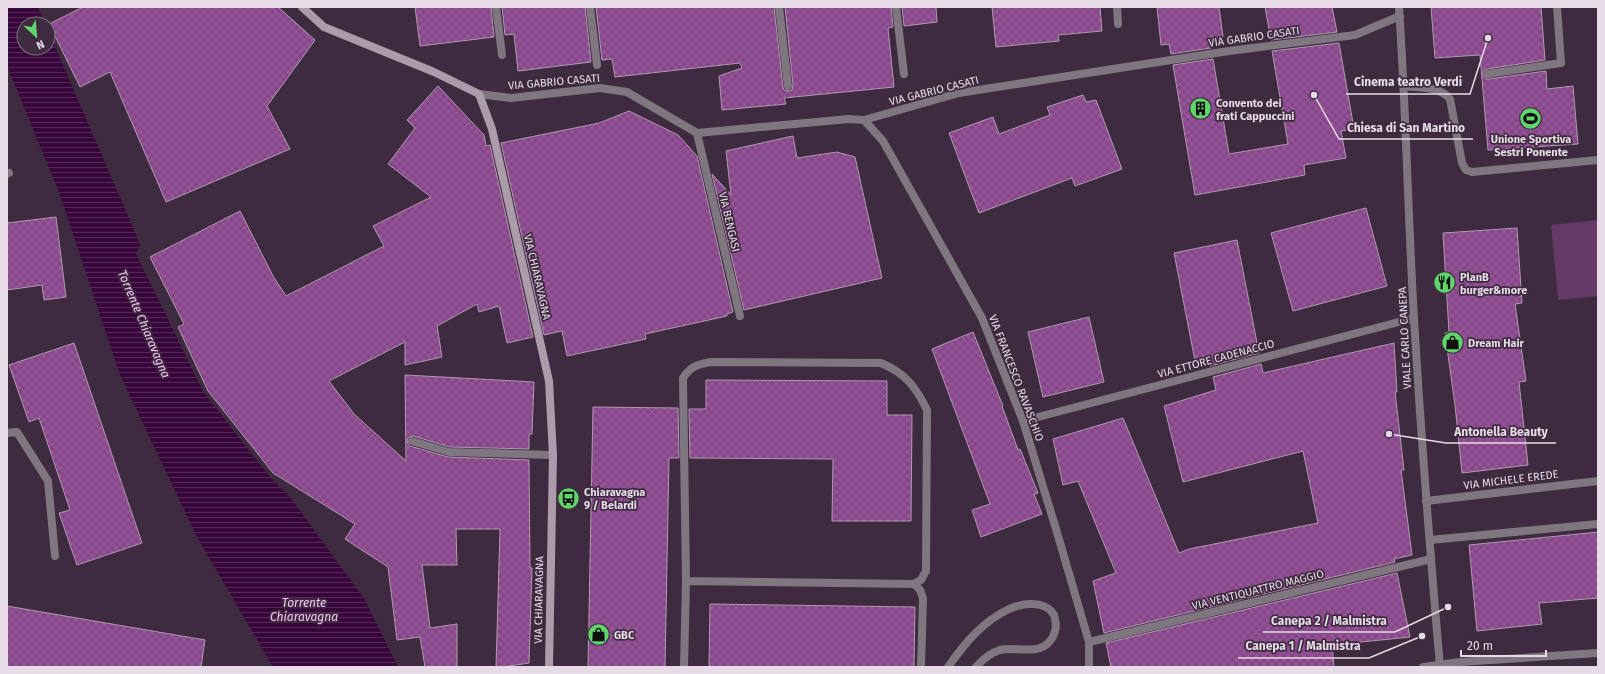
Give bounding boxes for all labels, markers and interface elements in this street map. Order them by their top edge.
north arrow [16,16,56,56]
street label: VIA GABRIO CASATI [1208,24,1300,50]
text: N [34,37,46,52]
callout: Cinema teatro Verdi [1346,70,1470,94]
street label: VIA GABRIO CASATI [508,72,600,92]
street label: VIA GABRIO CASATI [888,74,980,108]
text: Cinema teatro Verdi [1354,75,1462,89]
building icon: Convento dei frati Cappuccini [1188,96,1214,122]
place label: Convento dei frati Cappuccini [1216,97,1294,123]
sports icon: Unione Sportiva Sestri Ponente [1518,106,1544,132]
callout: Chiesa di San Martino [1339,115,1473,139]
text: Chiesa di San Martino [1347,121,1465,135]
place label: Unione Sportiva Sestri Ponente [1491,133,1571,159]
street label: VIA BENGASI [716,191,742,253]
street label: VIA CHIARAVAGNA [521,233,553,322]
water label: Torrente Chiaravagna [115,268,173,380]
restaurant icon: PlanB burger&more [1432,270,1458,296]
place label: PlanB burger&more [1460,271,1527,297]
street label: VIALE CARLO CANEPA [1396,286,1414,390]
street label: VIA FRANCESCO RAVASCHIO [986,313,1046,443]
shop icon: Dream Hair [1439,330,1465,356]
street label: VIA ETTORE CADENACCIO [1156,337,1276,381]
place label: Dream Hair [1468,337,1525,350]
callout: Antonella Beauty [1446,419,1556,443]
text: Antonella Beauty [1453,425,1549,439]
street label: VIA MICHELE EREDE [1463,468,1559,492]
bus stop icon: Chiaravagna 9 / Belardi [556,485,582,511]
place label: Chiaravagna 9 / Belardi [584,486,645,512]
street label: VIA CHIARAVAGNA [532,555,546,644]
street label: VIA VENTIQUATTRO MAGGIO [1191,567,1325,613]
water label: Torrente Chiaravagna [270,596,338,624]
callout: Canepa 2 / Malmistra [1263,608,1395,632]
text: Canepa 2 / Malmistra [1271,614,1387,628]
shop icon: GBC [586,622,612,648]
place label: GBC [614,629,635,642]
scale bar [1461,632,1546,658]
callout: Canepa 1 / Malmistra [1238,634,1369,658]
text: Canepa 1 / Malmistra [1245,639,1361,653]
text: 20 m [1467,639,1493,653]

